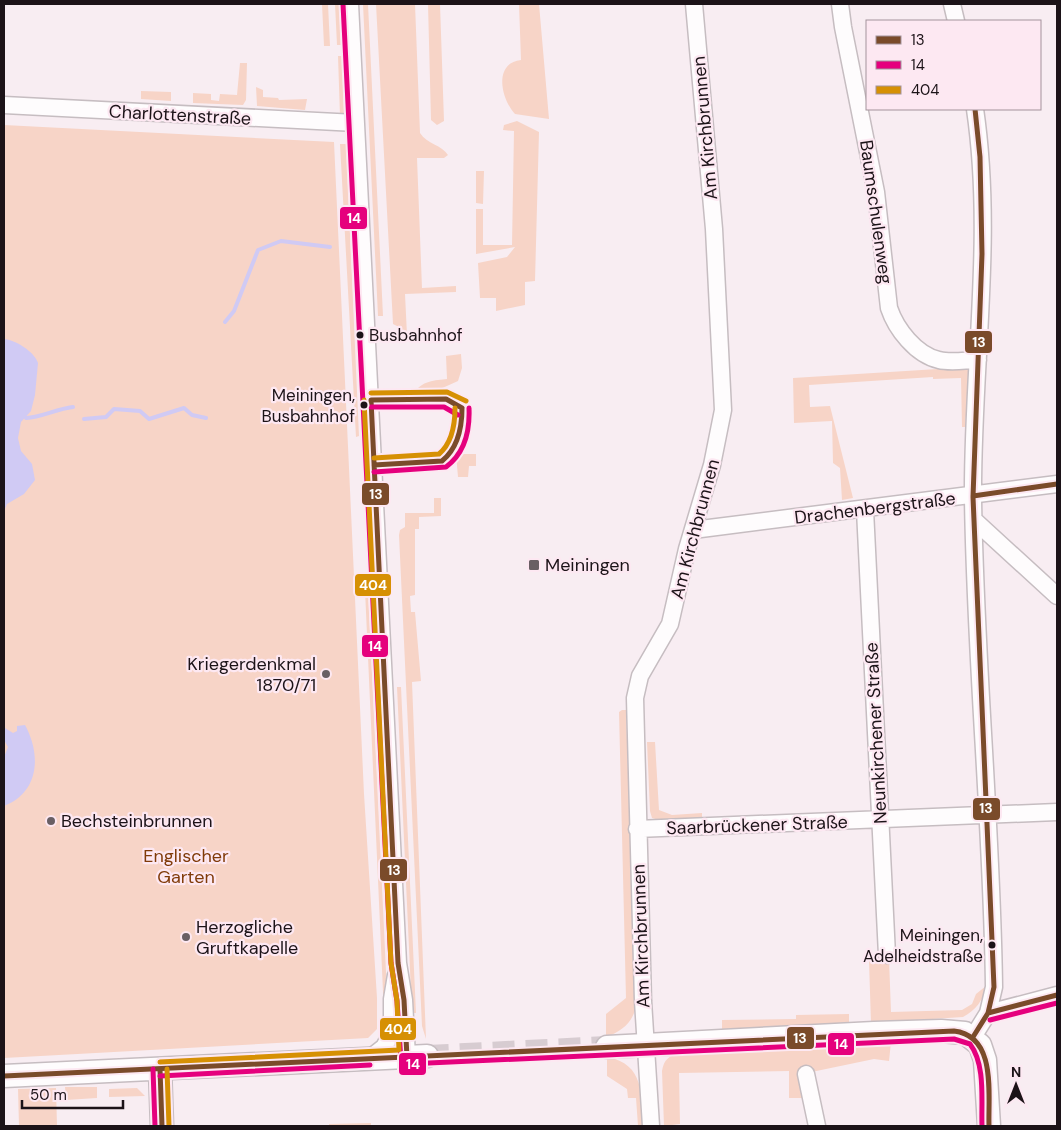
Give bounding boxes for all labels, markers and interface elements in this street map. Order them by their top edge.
legend [866,20,1041,110]
text: 13 [911,30,925,50]
street label: Am Kirchbrunnen [687,55,723,201]
text: 14 [911,55,925,75]
text: 404 [911,80,939,100]
street label: Charlottenstraße [108,99,252,131]
street label: Baumschulenweg [854,138,898,286]
line badge: 14 [339,206,368,230]
text: 14 [347,209,361,227]
place label: Busbahnhof [369,324,463,346]
marker: Busbahnhof [355,330,365,340]
line badge: 13 [964,330,993,354]
text: 13 [972,333,986,351]
place label: Meiningen, Busbahnhof [261,384,355,427]
marker: Meiningen, Busbahnhof [359,400,369,410]
street label: Am Kirchbrunnen [665,456,725,602]
line badge: 13 [361,482,390,506]
text: 13 [369,485,383,503]
street label: Drachenbergstraße [793,486,957,530]
place label: Meiningen [545,553,630,577]
marker: Meiningen [527,558,541,572]
line badge: 404 [354,573,392,597]
text: 404 [359,576,387,594]
line badge: 14 [361,634,389,658]
text: 14 [368,637,382,655]
street label: Neunkirchener Straße [859,642,893,824]
place label: Kriegerdenkmal 1870/71 [187,652,316,697]
marker: Kriegerdenkmal 1870/71 [320,668,332,680]
line badge: 13 [972,797,1001,821]
text: 13 [979,799,993,817]
place label: Bechsteinbrunnen [61,809,213,833]
street label: Saarbrückener Straße [666,810,848,840]
marker: Bechsteinbrunnen [45,815,57,827]
park label: Englischer Garten [143,844,229,889]
line badge: 13 [379,858,408,882]
text: 13 [387,861,401,879]
street label: Am Kirchbrunnen [626,864,656,1008]
place label: Herzogliche Gruftkapelle [196,915,298,960]
place label: Meiningen, Adelheidstraße [863,924,983,967]
marker: Herzogliche Gruftkapelle [180,931,192,943]
marker: Meiningen, Adelheidstraße [987,940,997,950]
line badge: 404 [379,1017,417,1041]
text: 404 [384,1020,412,1038]
line badge: 13 [786,1026,815,1050]
text: 13 [793,1029,807,1047]
line badge: 14 [827,1032,855,1056]
text: 14 [834,1035,848,1053]
line badge: 14 [398,1052,427,1076]
text: 14 [406,1055,420,1073]
north arrow [991,1060,1041,1110]
text: N [1011,1063,1021,1081]
scale bar [22,1078,124,1110]
text: 50 m [30,1085,67,1105]

